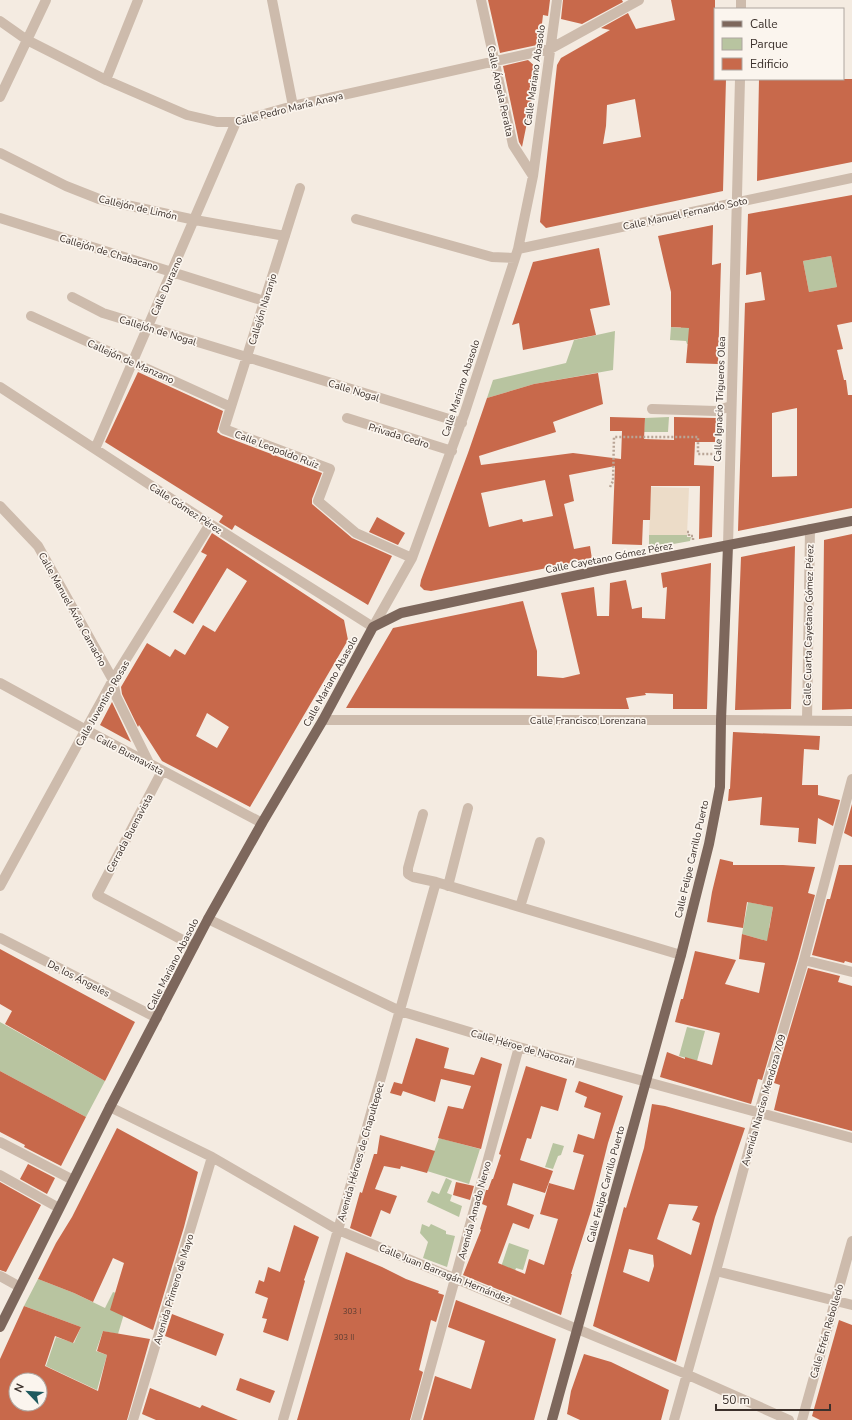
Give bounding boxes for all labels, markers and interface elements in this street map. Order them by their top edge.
legend [714,8,844,80]
text: Calle [750,16,778,32]
street label: Calle Mariano Abasolo [521,23,549,126]
text: Parque [750,36,788,52]
street label: Calle Ángela Peralta [484,44,516,138]
text: Edificio [750,56,789,72]
street label: Calle Pedro María Anaya [234,89,345,129]
street label: Callejón de Limón [97,192,179,224]
street label: Calle Manuel Fernando Soto [622,194,749,234]
street label: Callejón de Chabacano [57,231,160,275]
street label: Calle Durazno [148,254,186,318]
street label: Callejón Naranjo [245,271,281,347]
street label: Callejón de Nogal [117,313,198,349]
street label: Callejón de Manzano [85,336,177,388]
street label: Calle Ignacio Trigueros Olea [711,336,729,462]
street label: Calle Mariano Abasolo [439,337,483,439]
street label: Calle Nogal [326,377,381,405]
street label: Privada Cedro [367,420,431,452]
street label: Calle Leopoldo Ruiz [232,427,321,473]
street label: Calle Gómez Pérez [146,480,225,538]
street label: Calle Cayetano Gómez Pérez [544,539,674,577]
street label: Calle Cuarta Cayetano Gómez Pérez [801,544,817,706]
street label: Calle Manuel Ávila Camacho [35,550,110,669]
street label: Calle Mariano Abasolo [300,633,362,729]
street label: Calle Juventino Rosas [72,658,133,749]
street label: Calle Francisco Lorenzana [530,714,646,728]
street label: Calle Buenavista [93,731,166,779]
street label: Cerrada Buenavista [103,792,157,875]
street label: Calle Felipe Carrillo Puerto [672,798,712,920]
street label: Calle Mariano Abasolo [144,916,202,1013]
street label: De los Ángeles [45,957,112,1001]
street label: Calle Héroe de Nacozari [469,1026,576,1070]
street label: Avenida Narciso Mendoza 709 [738,1033,790,1168]
street label: Avenida Héroes de Chapultepec [334,1081,388,1223]
street label: Calle Felipe Carrillo Puerto [584,1124,628,1244]
street label: Avenida Amado Nervo [455,1159,495,1261]
street label: Avenida Primero de Mayo [150,1232,198,1346]
street label: Calle Juan Barragán Hernández [377,1241,513,1307]
street label: Calle Efrén Rebolledo [807,1282,847,1380]
house number: 303 I [343,1306,361,1317]
house number: 303 II [334,1332,354,1343]
north arrow [8,1372,48,1412]
text: N [11,1381,28,1395]
scale bar [716,1386,830,1412]
text: 50 m [722,1392,750,1408]

